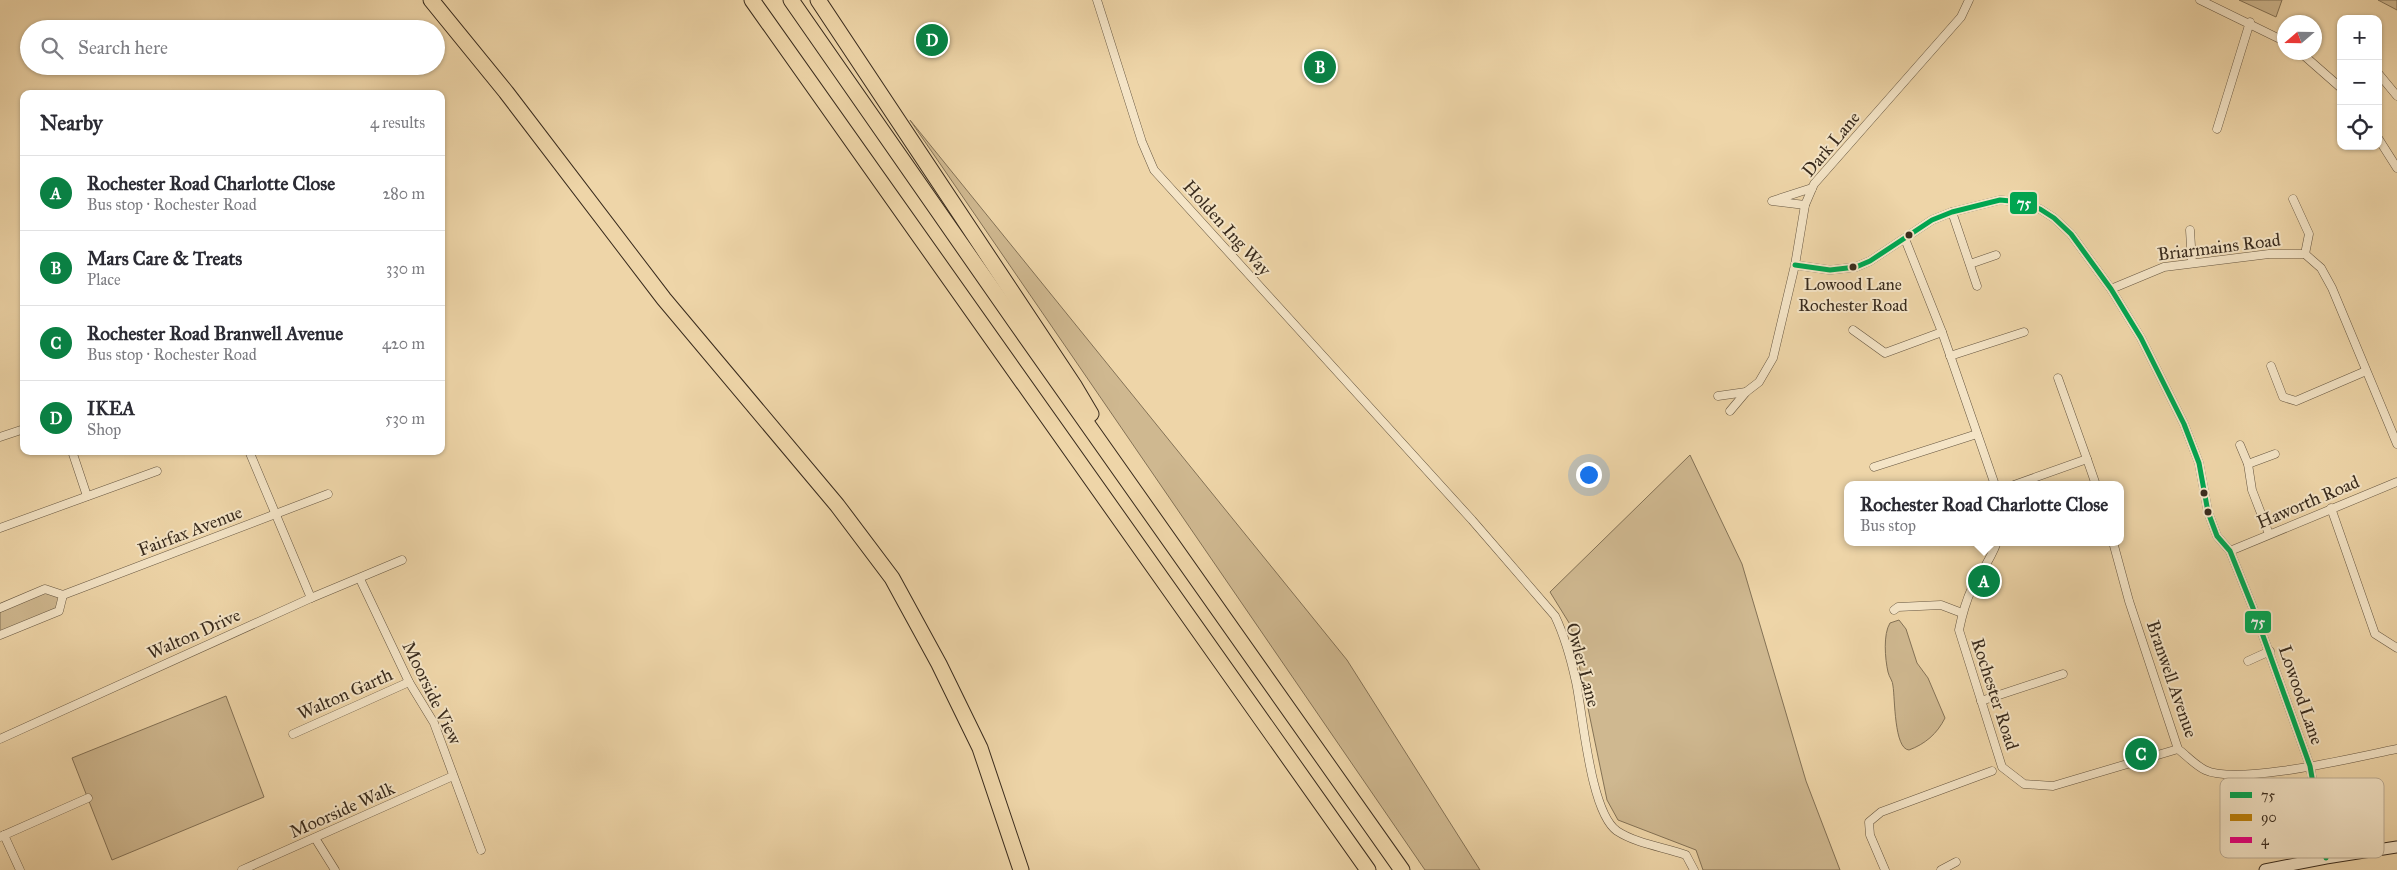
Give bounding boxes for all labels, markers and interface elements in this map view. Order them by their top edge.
north arrow [2277,15,2322,60]
map controls [2337,15,2382,150]
button: + [2337,15,2382,60]
search box [20,20,445,75]
pin: D [916,21,948,59]
icon: search [38,34,66,62]
text: Search here [78,36,168,59]
pin: B [1304,48,1336,86]
button: − [2337,60,2382,105]
button: locate [2337,105,2382,150]
street label: Dark Lane [1797,107,1865,181]
text: Nearby [40,110,103,136]
text: 4 results [370,113,425,132]
text: Rochester Road Charlotte Close [87,172,335,195]
street label: Holden Ing Way [1178,176,1276,281]
text: A [51,184,61,203]
text: 280 m [382,184,425,203]
line badge: 75 [2009,191,2038,215]
text: Bus stop · Rochester Road [87,195,257,214]
text: 75 [2017,195,2031,212]
street label: Briarmains Road [2156,229,2282,265]
unlabelled marker [1904,230,1914,240]
text: Mars Care & Treats [87,247,242,270]
text: B [51,259,61,278]
text: 330 m [386,259,425,278]
marker: Lowood Lane Rochester Road [1848,262,1858,272]
text: Place [87,270,121,289]
place label: Lowood Lane Rochester Road [1798,274,1908,316]
text: Rochester Road Branwell Avenue [87,322,343,345]
text: C [51,334,61,353]
text: 420 m [382,334,425,353]
text: Bus stop · Rochester Road [87,345,257,364]
text: IKEA [87,397,135,420]
text: D [50,409,62,428]
text: 530 m [385,409,425,428]
text: Shop [87,420,121,439]
your location [1576,462,1602,488]
street label: Haworth Road [2253,471,2363,533]
popup [1844,481,2124,546]
unlabelled marker [2199,488,2209,498]
text: Rochester Road Charlotte Close [1860,493,2108,516]
street label: Fairfax Avenue [135,501,245,561]
unlabelled marker [2203,507,2213,517]
text: Bus stop [1860,516,1916,535]
pin: A [1968,562,2000,600]
street label: Walton Drive [144,604,244,664]
line badge: 75 [2244,610,2272,634]
text: 75 [2251,614,2265,631]
street label: Branwell Avenue [2142,617,2202,741]
street label: Owler Lane [1561,620,1605,710]
street label: Rochester Road [1967,635,2023,753]
street label: Moorside View [398,638,467,748]
street label: Lowood Lane [2274,642,2328,748]
street label: Walton Garth [294,663,396,725]
pin: C [2125,735,2157,773]
street label: Moorside Walk [286,777,398,843]
legend [2220,778,2384,858]
text: 75 [2261,787,2275,804]
text: 90 [2261,809,2277,826]
text: 4 [2261,832,2270,849]

